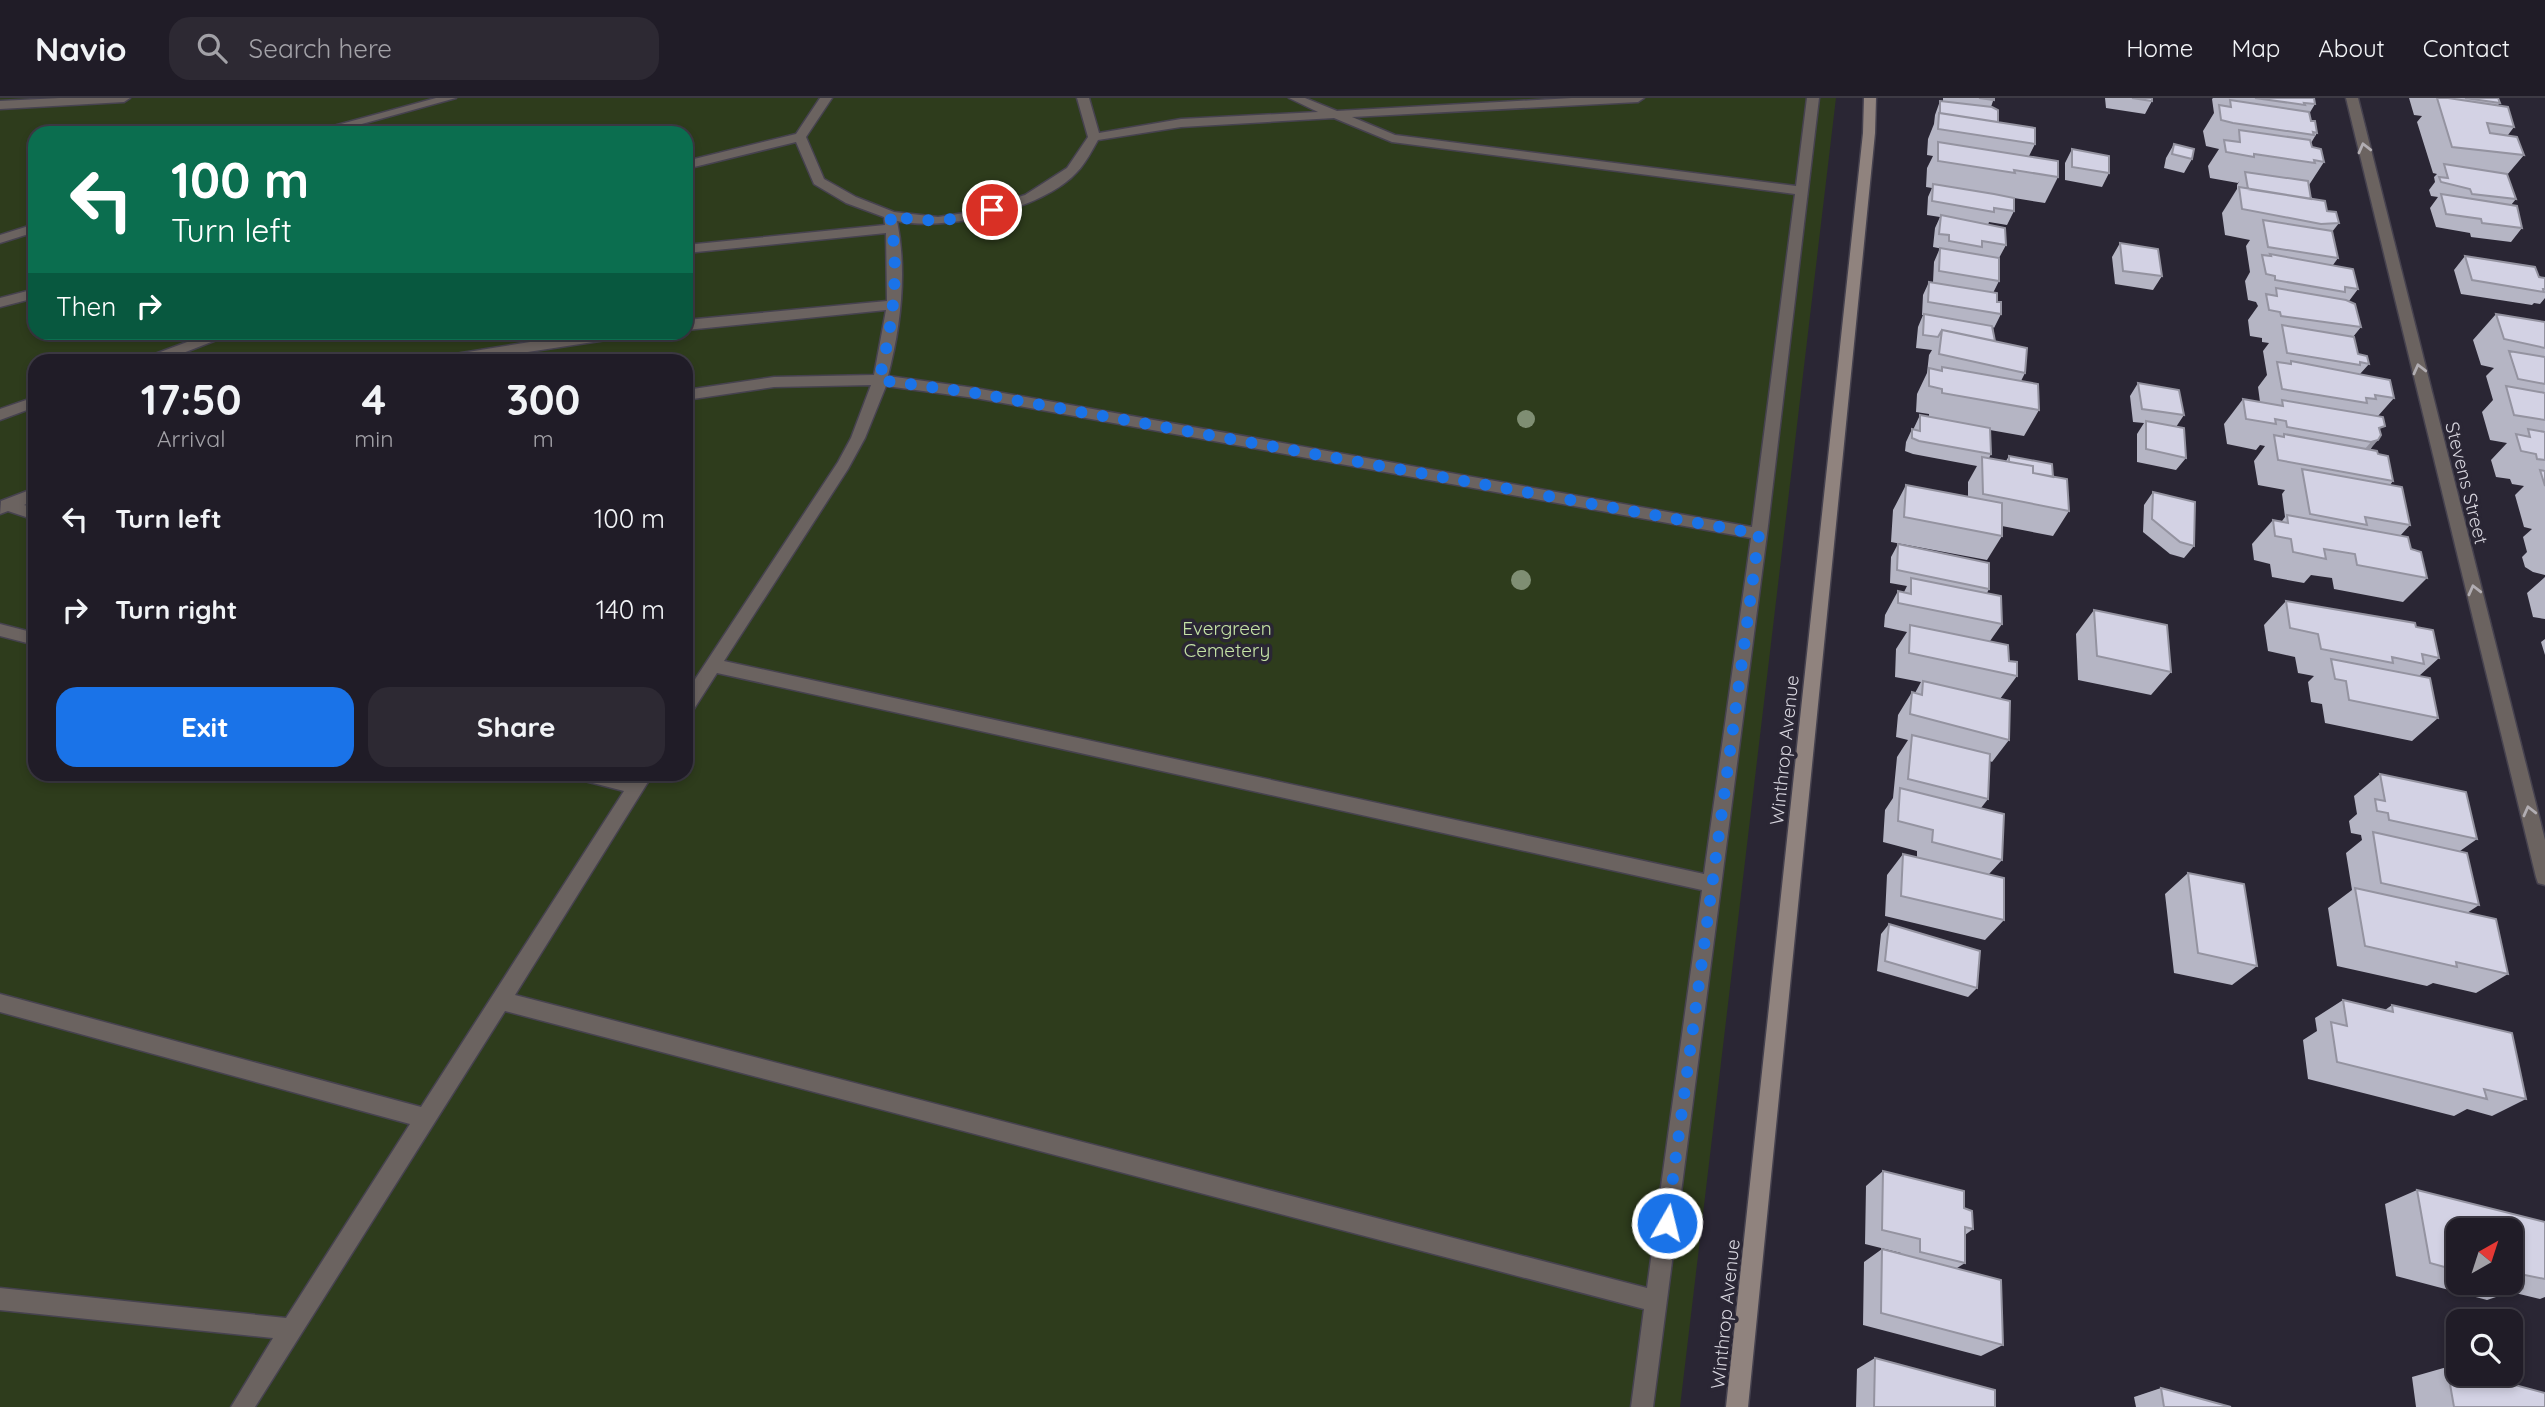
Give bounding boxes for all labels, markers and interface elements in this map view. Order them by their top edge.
search box [169,17,659,80]
text: Navio [35,28,127,69]
icon: search [193,29,231,67]
text: Search here [249,32,392,65]
text: Home [2126,33,2193,63]
text: Map [2231,33,2280,63]
text: About [2318,33,2385,63]
text: Contact [2423,33,2510,63]
one-way arrow [2358,142,2373,154]
text: 100 m [171,149,309,210]
icon: left [56,154,147,245]
pin [962,180,1022,240]
icon: arrive [973,191,1011,229]
text: Turn left [171,210,292,250]
icon: right [130,287,168,325]
text: Then [56,290,116,323]
one-way arrow [2413,363,2427,375]
text: 17:50 [141,373,242,426]
text: 4 [362,373,386,426]
text: 300 [506,373,580,426]
street label: Stevens Street [2440,419,2494,547]
text: Arrival [157,424,226,453]
text: min [354,424,393,453]
text: m [533,424,554,453]
icon: left [56,500,94,538]
text: Turn left [115,502,222,535]
text: 100 m [594,502,665,535]
one-way arrow [2468,584,2482,596]
icon: right [56,591,94,629]
text: Turn right [115,593,237,626]
text: 140 m [596,593,665,626]
park label: Evergreen Cemetery [1182,616,1272,662]
street label: Winthrop Avenue [1764,674,1804,826]
button: Exit [56,687,354,767]
button: Share [368,687,665,767]
one-way arrow [2523,805,2537,817]
position arrow [1630,1186,1704,1260]
north arrow [2446,1218,2524,1295]
map controls [2446,1218,2523,1386]
street label: Winthrop Avenue [1705,1238,1745,1390]
button: search [2446,1309,2523,1386]

